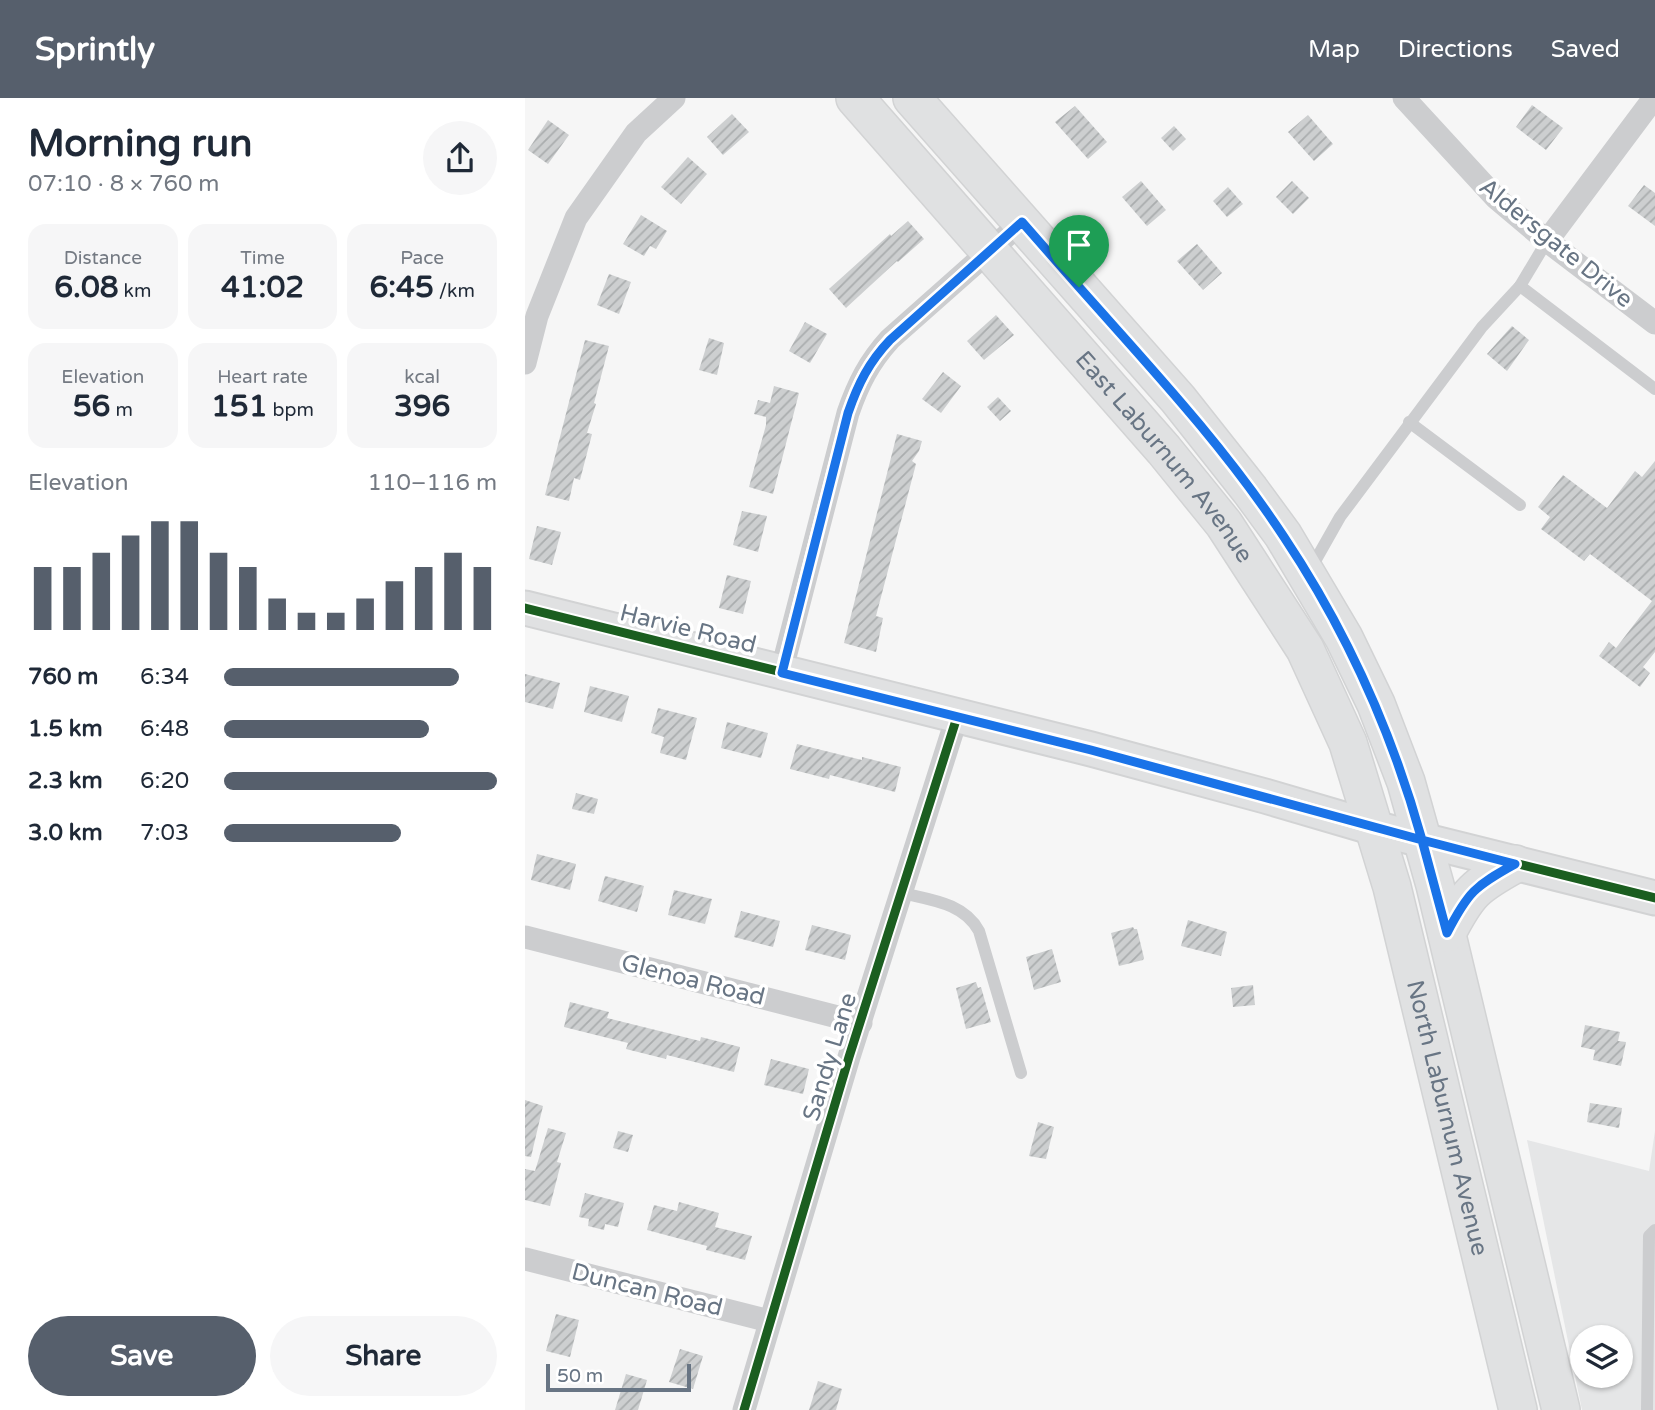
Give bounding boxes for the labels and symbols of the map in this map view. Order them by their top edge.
street label: Aldersgate Drive [1473,172,1639,314]
pin [1049,215,1109,287]
street label: East Laburnum Avenue [1069,345,1260,568]
street label: Harvie Road [617,598,759,660]
street label: Glenoa Road [618,948,768,1012]
street label: North Laburnum Avenue [1400,977,1495,1259]
street label: Sandy Lane [797,989,863,1125]
street label: Duncan Road [569,1257,725,1323]
scale bar [546,1361,691,1393]

